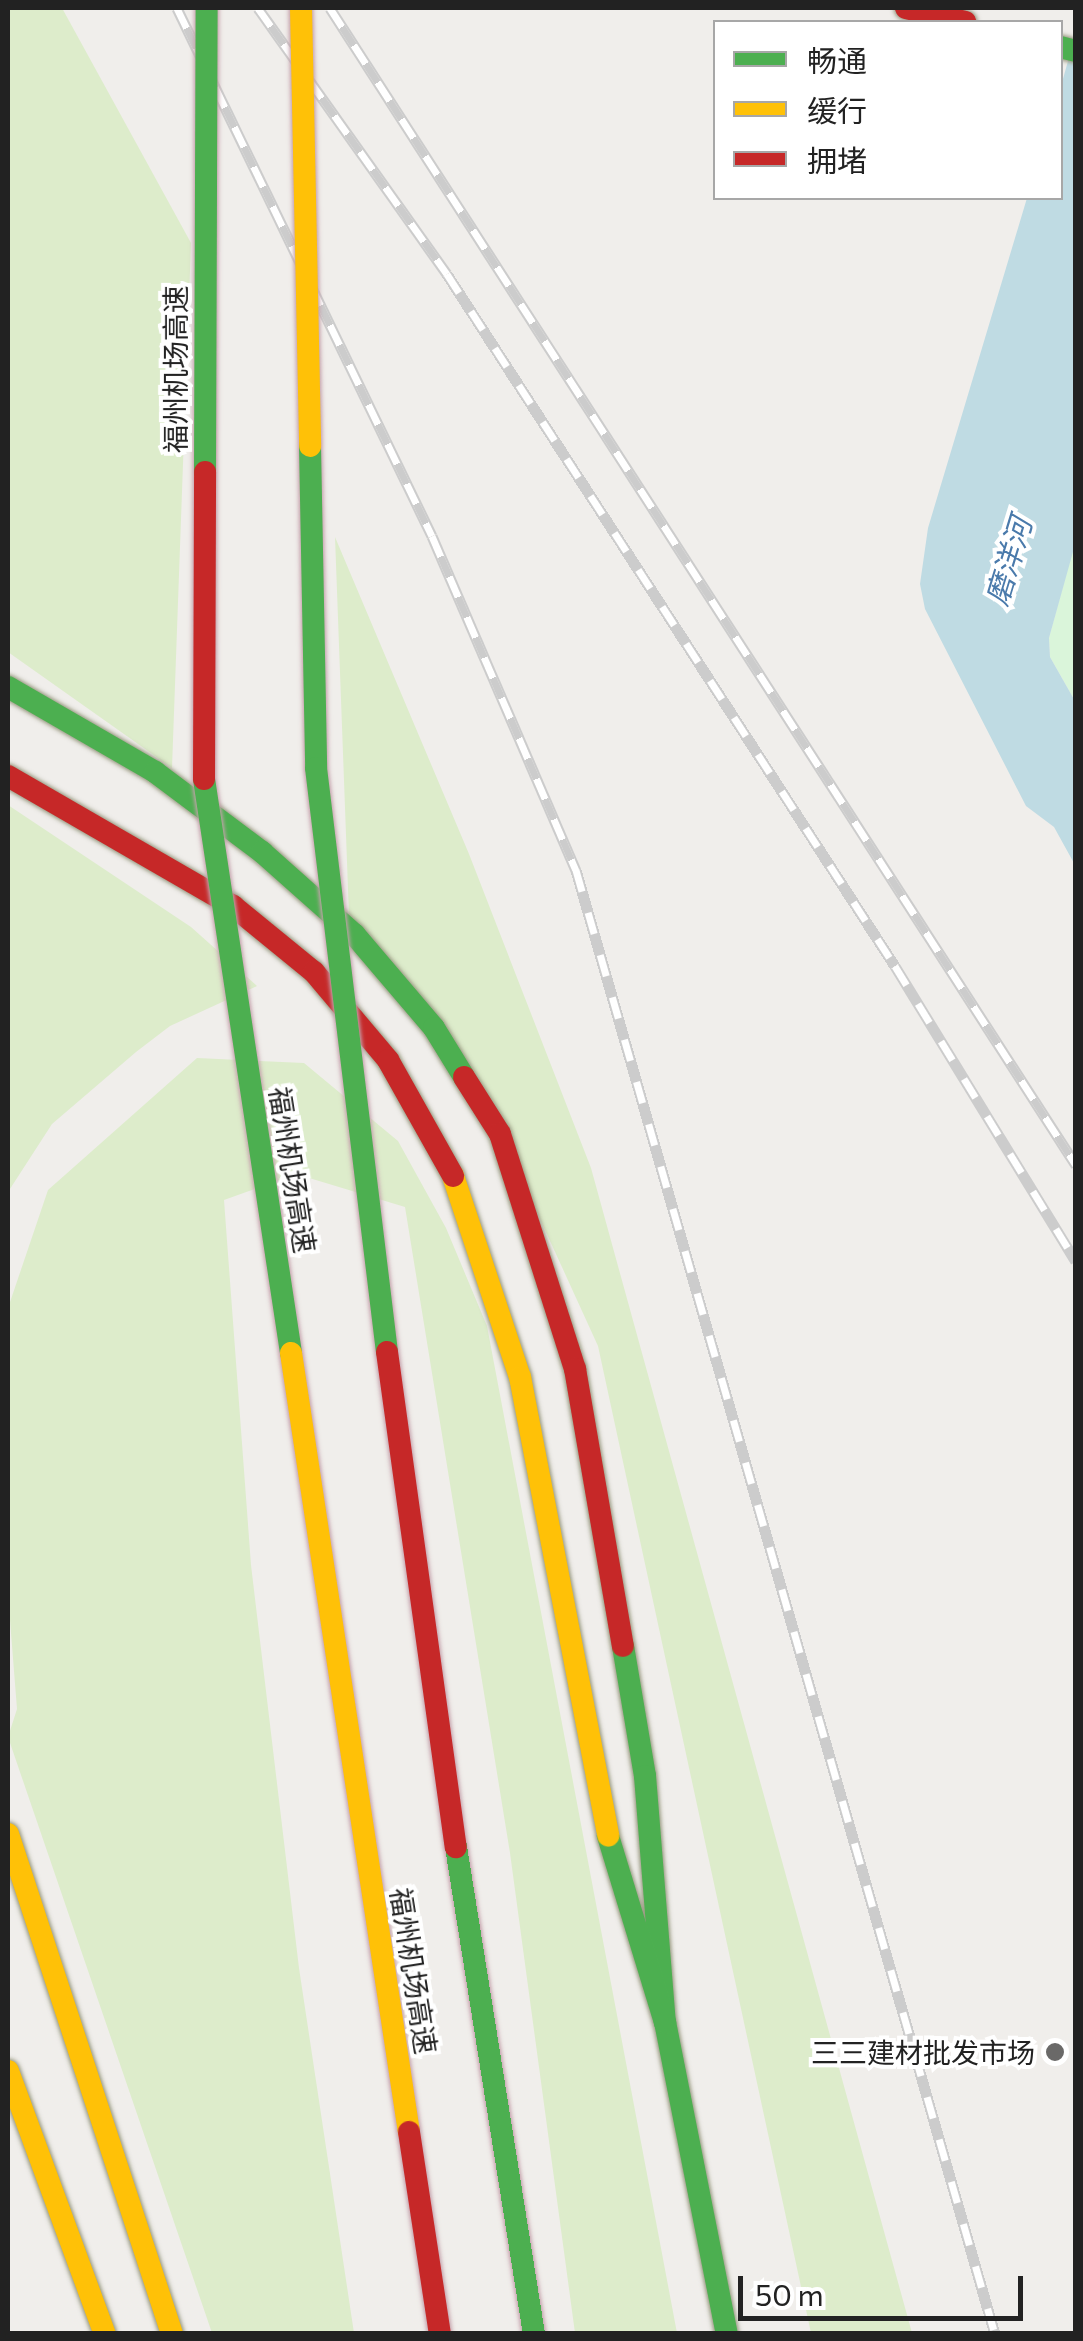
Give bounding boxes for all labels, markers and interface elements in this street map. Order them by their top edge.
legend [713,20,1063,200]
text: 畅通 [807,41,867,78]
text: 缓行 [807,91,867,128]
text: 拥堵 [807,141,867,178]
street label: 福州机场高速 [158,285,192,453]
water label: 磨洋河 [978,513,1038,609]
street label: 福州机场高速 [263,1084,323,1256]
street label: 福州机场高速 [384,1885,444,2057]
place label: 三三建材批发市场 [811,2035,1035,2069]
marker: 三三建材批发市场 [1044,2041,1066,2063]
scale bar [743,2256,1028,2318]
text: 50 m [755,2275,824,2312]

